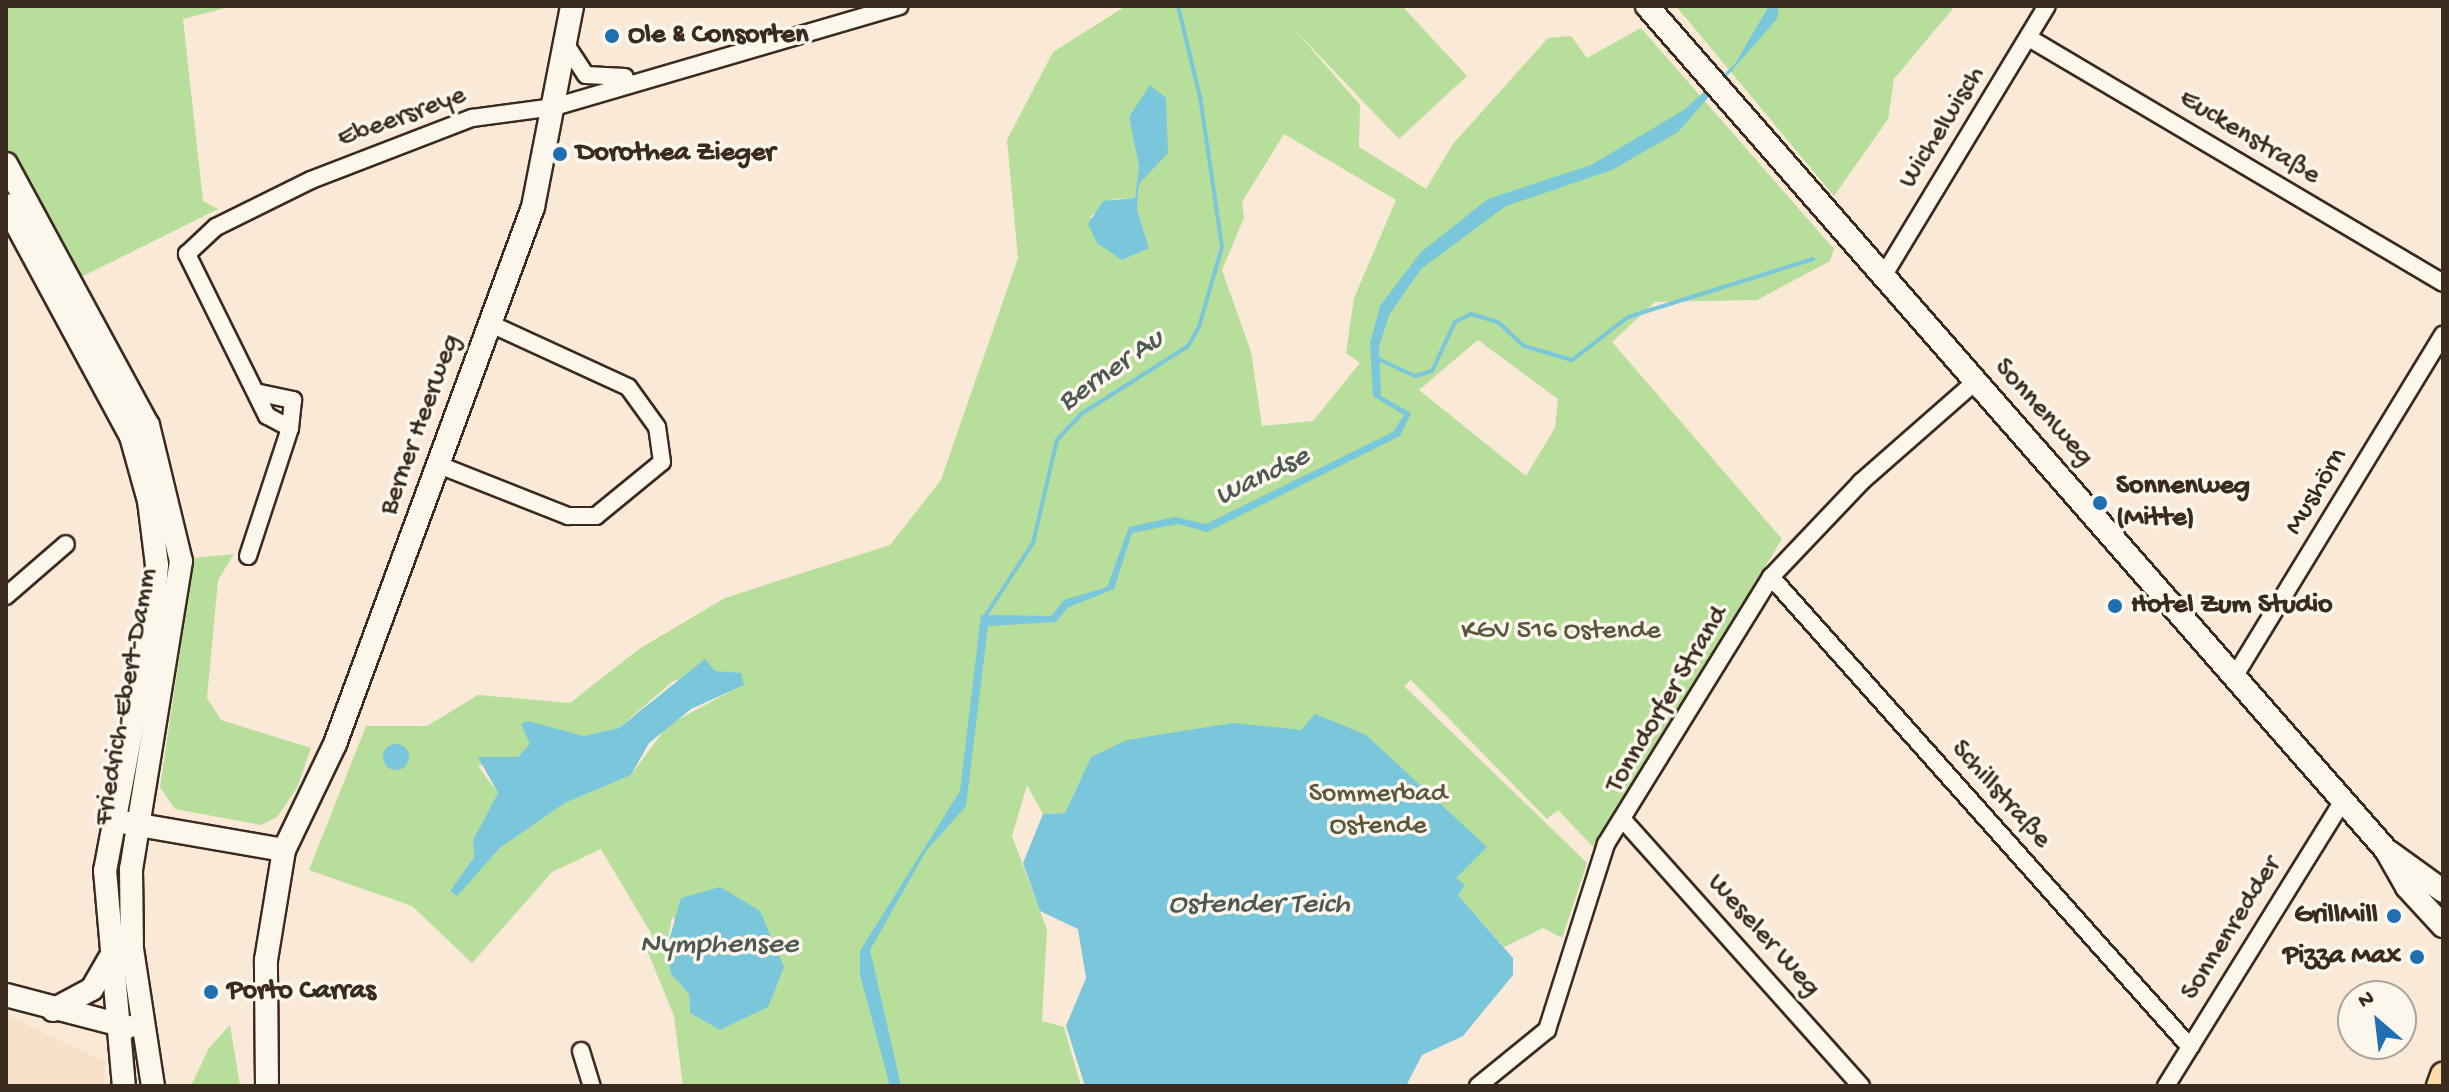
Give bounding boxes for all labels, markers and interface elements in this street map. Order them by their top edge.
place label: Ole & Consorten [628,19,809,53]
marker: Ole & Consorten [603,27,621,45]
street label: Wichelwisch [1892,61,1994,195]
street label: Ebeersreye [333,79,471,157]
street label: Euckenstraße [2172,83,2326,193]
place label: Dorothea Zieger [576,137,775,171]
marker: Dorothea Zieger [551,145,569,163]
water label: Berner Au [1052,323,1172,421]
street label: Berner Heerweg [373,330,469,520]
street label: Sonnenweg [1986,352,2100,474]
water label: Wandse [1210,440,1316,516]
street label: Mushörn [2278,442,2356,542]
place label: Sonnenweg (Mitte) [2116,470,2250,536]
marker: Sonnenweg (Mitte) [2091,494,2109,512]
street label: Friedrich-Ebert-Damm [88,566,166,828]
place label: Hotel Zum Studio [2131,589,2333,623]
marker: Hotel Zum Studio [2106,597,2124,615]
street label: Tonndorfer Strand [1599,601,1737,799]
park label: KGV 516 Ostende [1461,615,1661,649]
street label: Schillstraße [1942,734,2058,856]
park label: Sommerbad Ostende [1309,778,1447,844]
street label: Sonnenredder [2174,851,2290,1007]
street label: Weseler Weg [1699,867,1827,1005]
water label: Ostender Teich [1168,888,1350,924]
place label: GrillMill [2294,899,2378,933]
marker: GrillMill [2385,907,2403,925]
water label: Nymphensee [640,928,798,964]
place label: Pizza Max [2283,940,2401,974]
marker: Pizza Max [2408,948,2426,966]
place label: Porto Carras [227,975,376,1009]
north arrow [2337,980,2417,1060]
marker: Porto Carras [202,983,220,1001]
text: N [2354,986,2379,1015]

